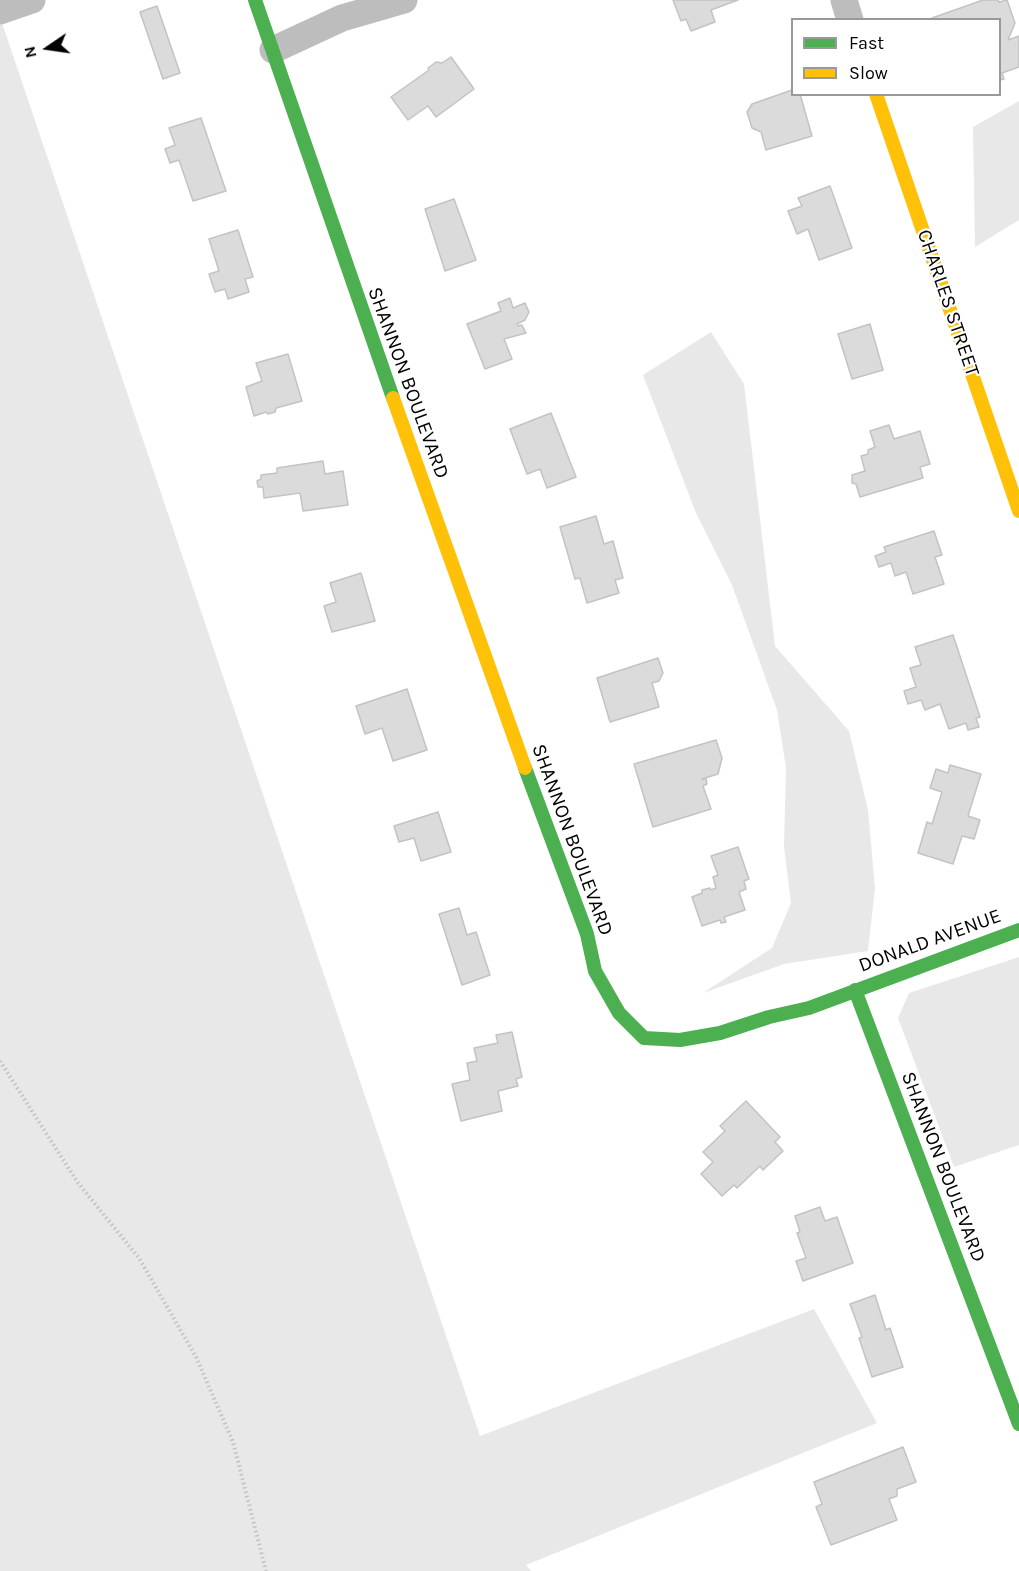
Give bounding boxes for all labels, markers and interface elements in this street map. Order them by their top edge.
north arrow [18,18,78,78]
legend [791,18,1001,96]
text: Fast [849,32,884,54]
text: N [19,44,41,60]
text: Slow [849,62,888,84]
street label: CHARLES STREET [912,226,984,380]
street label: SHANNON BOULEVARD [362,284,454,482]
street label: SHANNON BOULEVARD [526,741,618,939]
street label: DONALD AVENUE [855,904,1005,978]
street label: SHANNON BOULEVARD [896,1068,990,1266]

